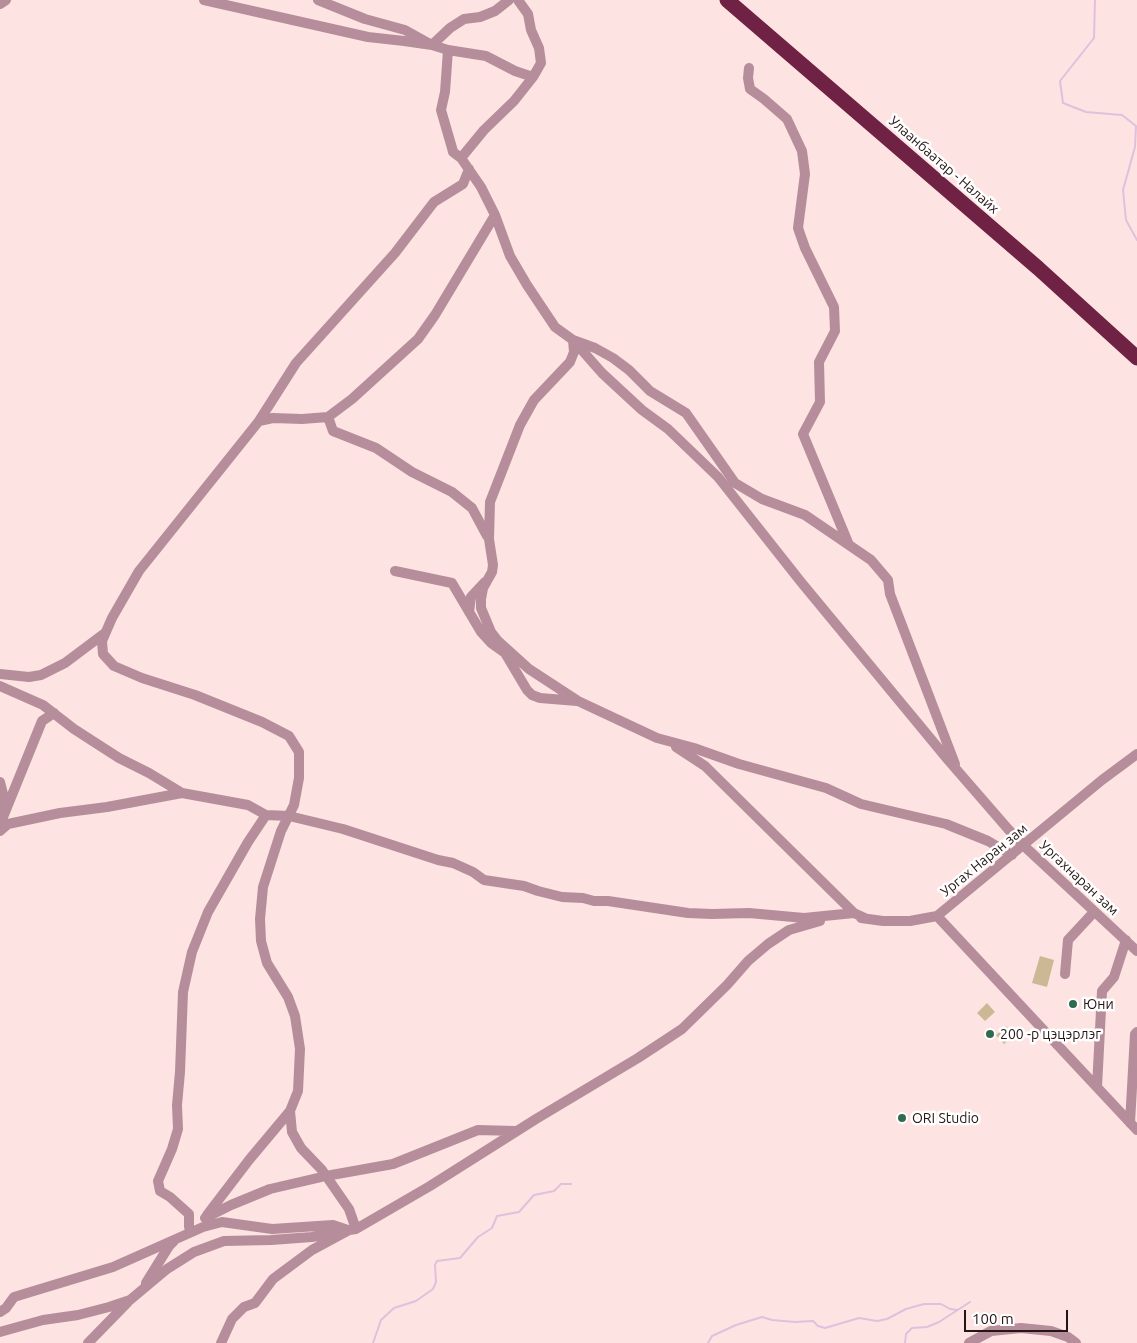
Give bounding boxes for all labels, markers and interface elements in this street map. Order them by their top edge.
street label: Улаанбаатар - Налайх [886,113,1002,217]
street label: Ургах Наран зам [937,820,1031,900]
street label: Ургахнаран зам [1036,837,1122,919]
place label: Юни [1083,996,1114,1012]
marker: Юни [1067,998,1079,1010]
place label: 200 -р цэцэрлэг [1000,1026,1101,1042]
marker: 200 -р цэцэрлэг [984,1028,996,1040]
place label: ORI Studio [912,1110,979,1126]
marker: ORI Studio [896,1112,908,1124]
scale bar [967,1300,1071,1332]
text: 100 m [972,1310,1014,1327]

